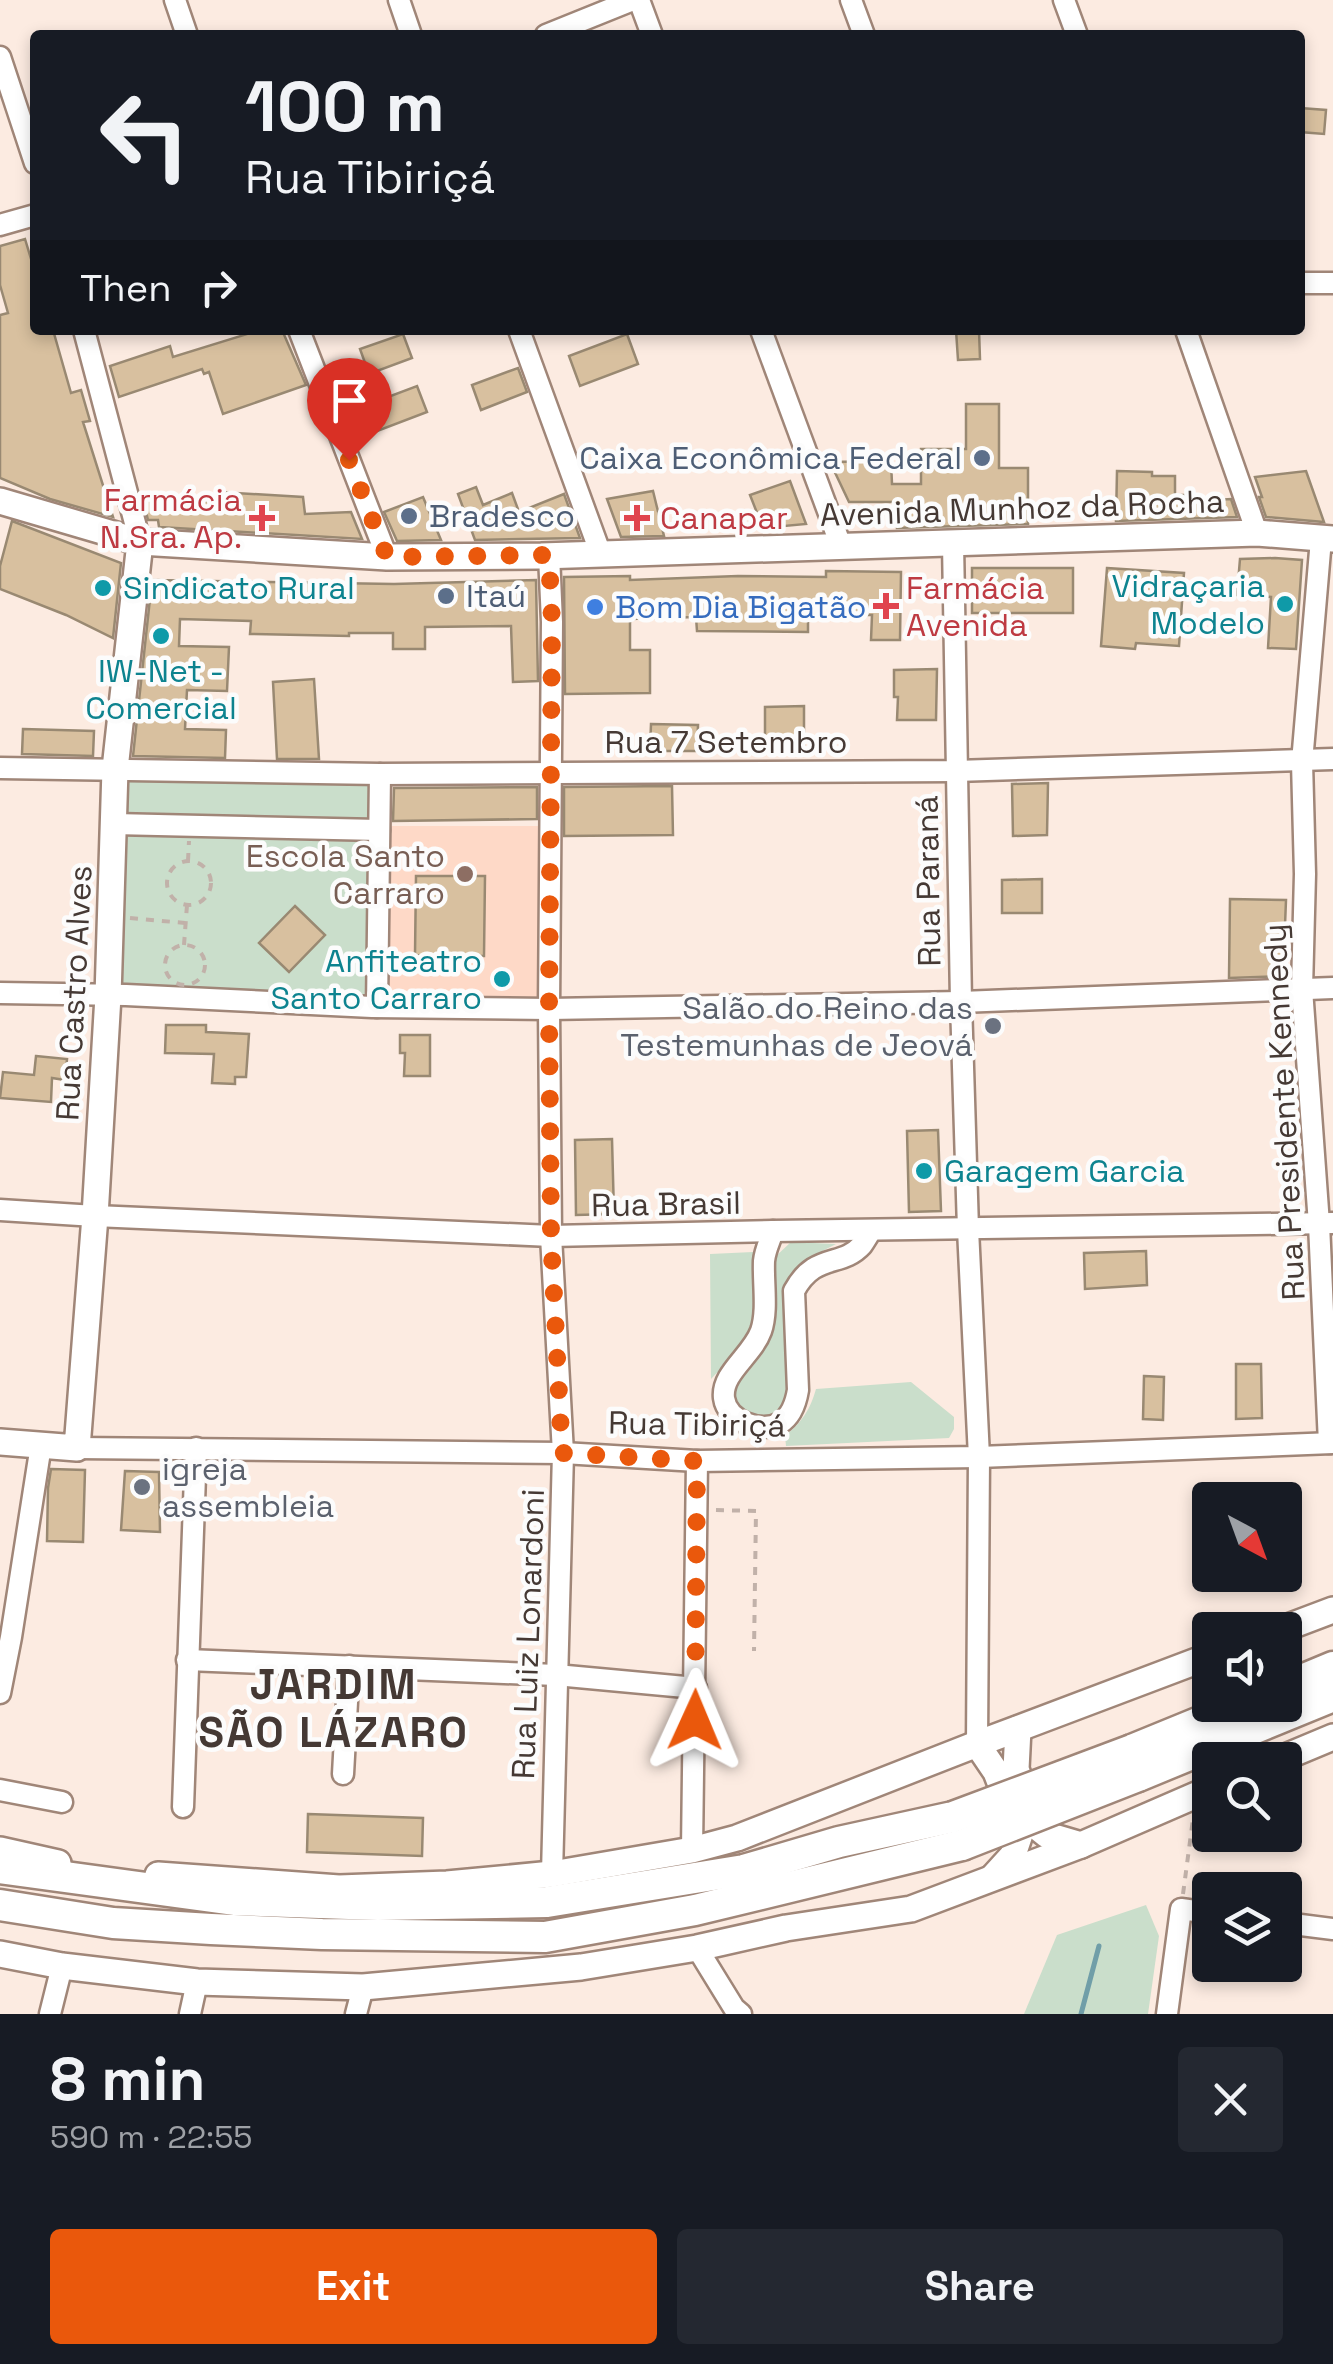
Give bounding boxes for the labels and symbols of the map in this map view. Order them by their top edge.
pin [307,358,392,461]
place label: Caixa Econômica Federal [579,438,962,478]
marker: Caixa Econômica Federal [971,447,993,469]
place label: Farmácia N.Sra. Ap. [100,480,242,557]
street label: Avenida Munhoz da Rocha [819,481,1225,535]
place label: Bradesco [429,496,575,536]
place label: Canapar [660,498,788,538]
marker: Bradesco [398,505,420,527]
marker: Canapar [624,505,650,531]
marker: Farmácia N.Sra. Ap. [251,507,273,529]
place label: Vidraçaria Modelo [1111,566,1265,643]
place label: Sindicato Rural [123,568,355,608]
place label: Farmácia Avenida [906,568,1044,645]
place label: Itaú [466,576,526,616]
marker: Sindicato Rural [92,577,114,599]
marker: Itaú [435,585,457,607]
place label: Bom Dia Bigatão [615,587,867,627]
marker: Vidraçaria Modelo [1274,593,1296,615]
marker: Farmácia Avenida [875,595,897,617]
marker: Bom Dia Bigatão [584,596,606,618]
marker: IW-Net - Comercial [150,625,172,647]
place label: IW-Net - Comercial [85,651,237,728]
street label: Rua 7 Setembro [604,722,848,762]
street label: Rua Paraná [907,795,949,967]
place label: Escola Santo Carraro [246,836,445,913]
marker: Escola Santo Carraro [454,863,476,885]
street label: Rua Castro Alves [47,864,101,1122]
street label: Rua Presidente Kennedy [1254,923,1314,1301]
place label: Anfiteatro Santo Carraro [270,941,482,1018]
marker: Anfiteatro Santo Carraro [491,968,513,990]
place label: Salão do Reino das Testemunhas de Jeová [620,988,973,1065]
marker: Salão do Reino das Testemunhas de Jeová [982,1015,1004,1037]
place label: Garagem Garcia [944,1151,1185,1191]
marker: Garagem Garcia [913,1160,935,1182]
street label: Rua Brasil [591,1183,741,1225]
street label: Rua Tibiriçá [608,1402,786,1446]
place label: igreja assembleia [162,1449,334,1526]
marker: igreja assembleia [131,1476,153,1498]
north arrow [1192,1482,1302,1592]
street label: Rua Luiz Lonardoni [503,1488,553,1780]
district label: JARDIM SÃO LÁZARO [198,1658,470,1759]
position arrow [643,1668,747,1772]

